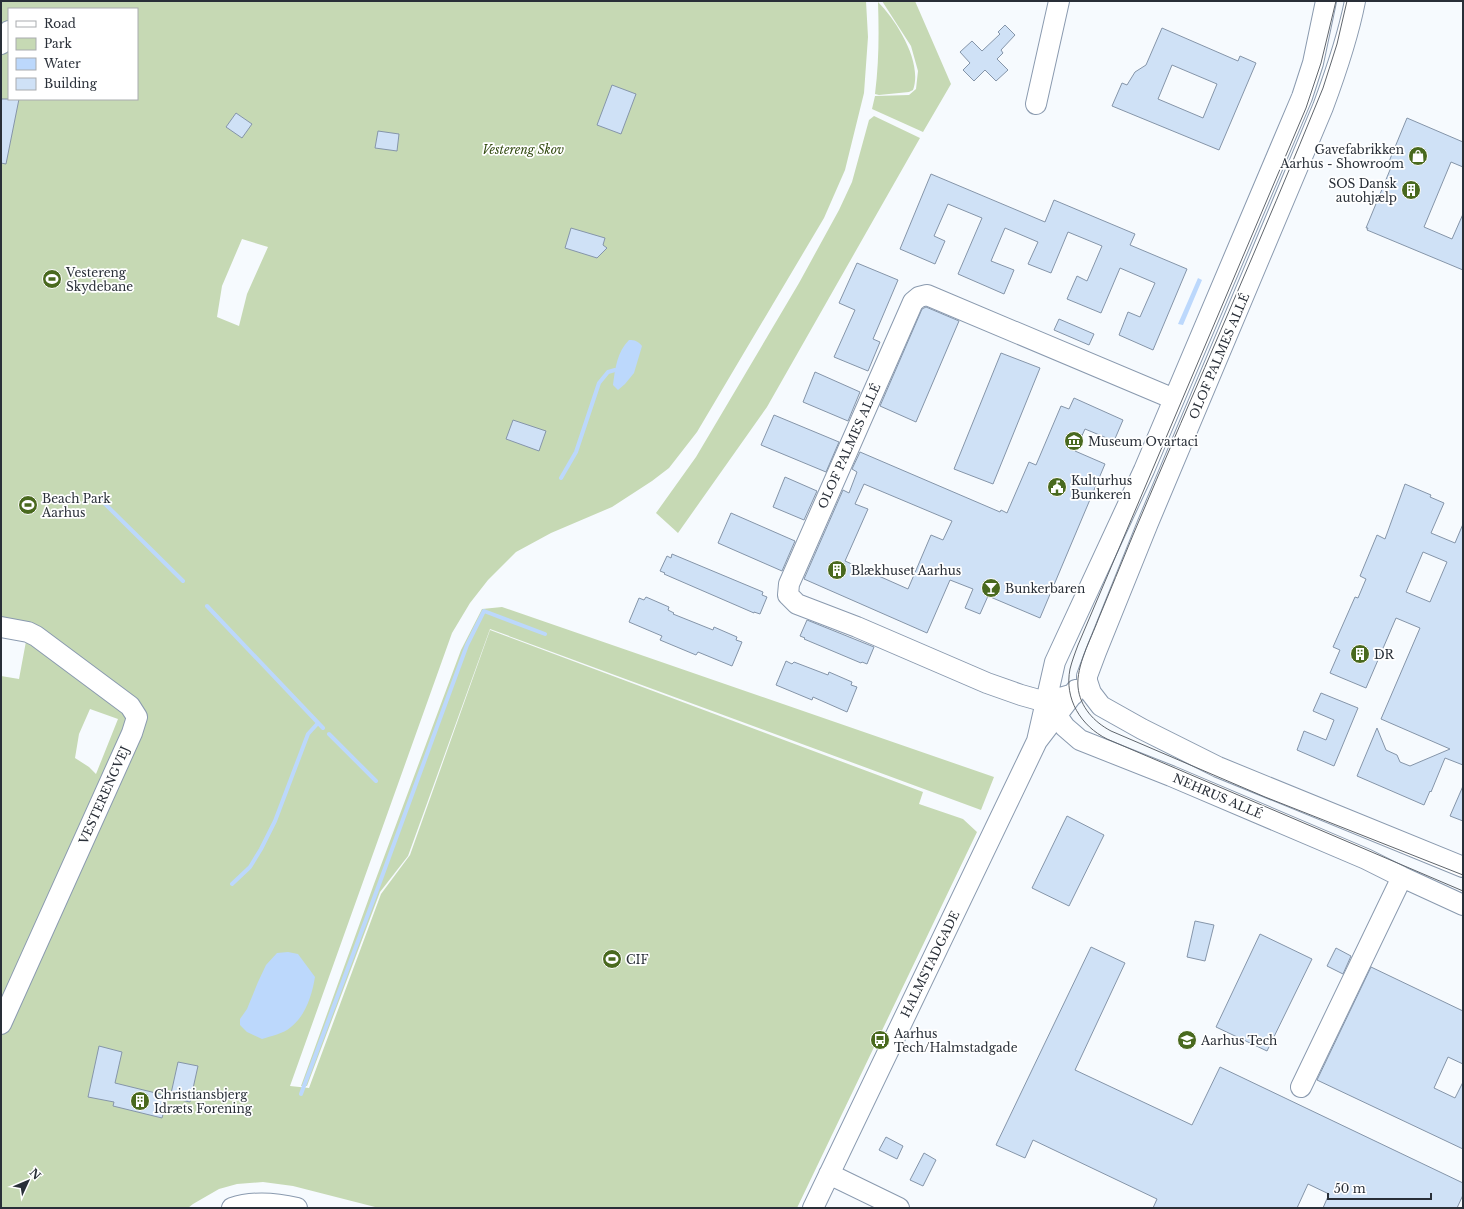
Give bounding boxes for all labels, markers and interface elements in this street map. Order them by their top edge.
legend [8,8,138,100]
text: Road [44,16,76,31]
text: Park [44,36,72,51]
text: Water [43,56,81,71]
text: Building [44,76,98,91]
park label: Vestereng Skov [482,142,564,157]
place label: Gavefabrikken Aarhus - Showroom [1279,142,1404,171]
shop icon: Gavefabrikken Aarhus - Showroom [1407,145,1429,167]
place label: SOS Dansk autohjælp [1328,176,1398,205]
building icon: SOS Dansk autohjælp [1400,179,1422,201]
place label: Vestereng Skydebane [65,265,133,294]
sports icon: Vestereng Skydebane [41,268,63,290]
street label: OLOF PALMES ALLÉ [1185,290,1253,421]
street label: OLOF PALMES ALLÉ [814,380,884,511]
museum icon: Museum Ovartaci [1063,430,1085,452]
place label: Museum Ovartaci [1088,434,1198,449]
place label: Kulturhus Bunkeren [1071,473,1132,502]
public building icon: Kulturhus Bunkeren [1046,476,1068,498]
place label: Beach Park Aarhus [41,491,111,520]
sports icon: Beach Park Aarhus [17,494,39,516]
building icon: Blækhuset Aarhus [826,559,848,581]
place label: Blækhuset Aarhus [851,563,961,578]
bar icon: Bunkerbaren [980,577,1002,599]
place label: Bunkerbaren [1005,581,1085,596]
building icon: DR [1349,643,1371,665]
place label: DR [1374,647,1394,662]
street label: VESTERENGVEJ [75,743,133,847]
street label: NEHRUS ALLÉ [1171,769,1266,822]
street label: HALMSTADGADE [898,908,963,1020]
sports icon: CIF [601,948,623,970]
place label: CIF [626,952,649,967]
place label: Aarhus Tech/Halmstadgade [893,1026,1018,1055]
bus stop icon: Aarhus Tech/Halmstadgade [869,1029,891,1051]
school or university icon: Aarhus Tech [1176,1029,1198,1051]
place label: Aarhus Tech [1200,1033,1277,1048]
place label: Christiansbjerg Idræts Forening [154,1087,253,1116]
building icon: Christiansbjerg Idræts Forening [129,1090,151,1112]
north arrow [8,1161,48,1201]
text: N [27,1165,44,1183]
scale bar [1328,1175,1431,1201]
text: 50 m [1334,1181,1366,1196]

